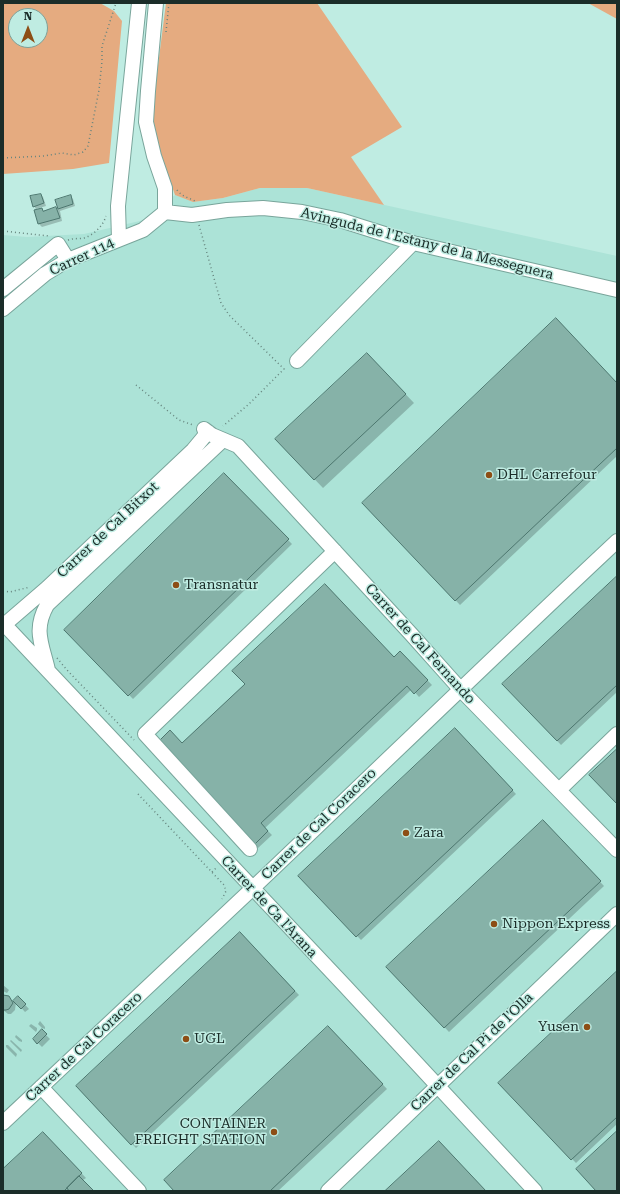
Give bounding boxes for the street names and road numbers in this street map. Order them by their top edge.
street label: Avinguda de l'Estany de la Messeguera [299,204,555,284]
street label: Carrer 114 [47,235,117,279]
street label: Carrer de Cal Bitxot [54,479,162,581]
street label: Carrer de Cal Fernando [362,580,478,708]
street label: Carrer de Cal Coracero [258,765,380,883]
street label: Carrer de Ca l'Arana [217,853,321,961]
street label: Carrer de Cal Coracero [22,989,146,1105]
street label: Carrer de Cal Pi de l'Olla [407,989,537,1115]

